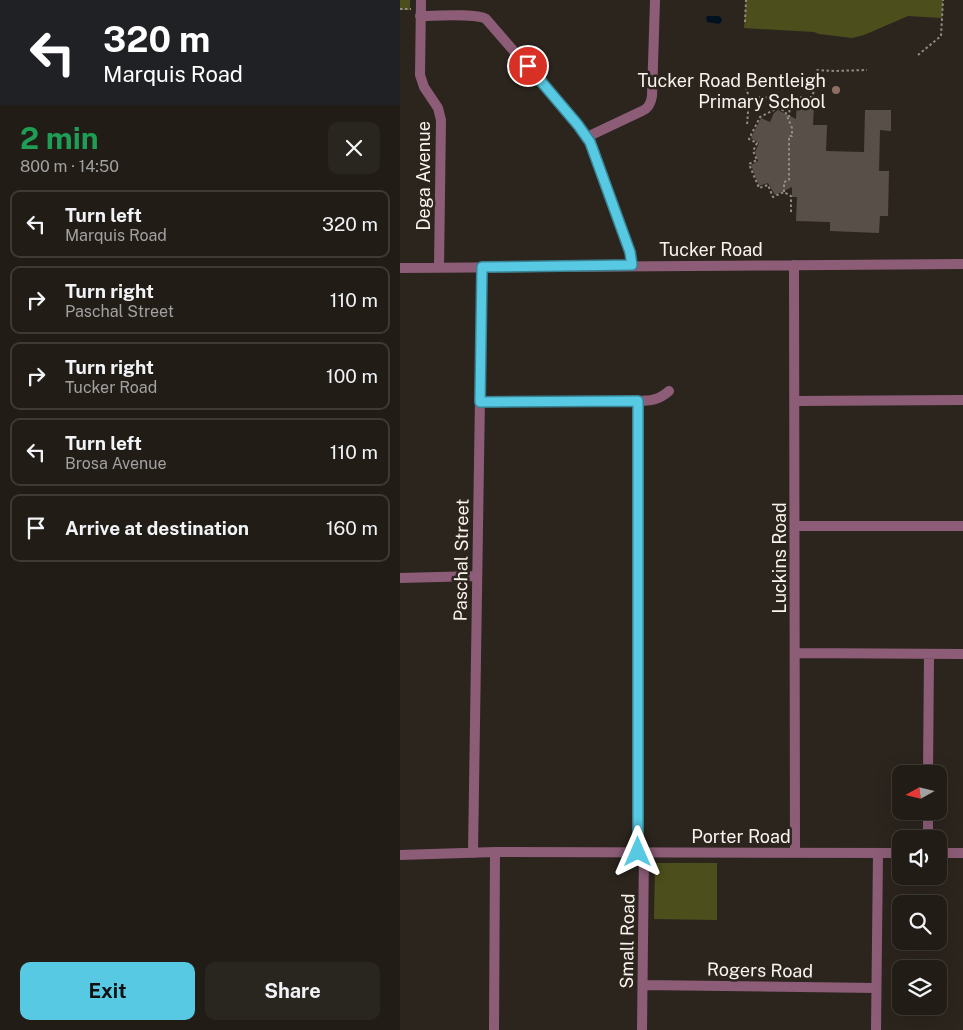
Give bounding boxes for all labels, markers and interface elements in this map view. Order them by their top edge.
text: 320 m [103,19,210,60]
icon: left [20,20,85,85]
pin [507,45,549,87]
icon: arrive [514,52,542,80]
text: Marquis Road [103,61,243,87]
place label: Tucker Road Bentleigh Primary School [637,70,826,112]
marker: Tucker Road Bentleigh Primary School [830,84,842,96]
text: 2 min [20,120,99,156]
street label: Dega Avenue [413,121,434,231]
button: close [328,122,380,174]
text: 800 m · 14:50 [20,157,119,176]
text: Turn left [65,204,142,226]
icon: left [22,210,50,238]
text: 320 m [322,213,378,235]
text: Marquis Road [65,226,167,245]
street label: Tucker Road [659,239,763,260]
text: Turn right [65,280,154,302]
icon: right [22,286,50,314]
text: 110 m [330,289,378,311]
text: Paschal Street [65,302,174,321]
text: Turn right [65,356,154,378]
icon: right [22,362,50,390]
text: 100 m [326,365,378,387]
text: Tucker Road [65,378,157,397]
text: Turn left [65,432,142,454]
icon: left [22,438,50,466]
text: 110 m [330,441,378,463]
text: Brosa Avenue [65,454,167,473]
street label: Paschal Street [449,499,473,621]
street label: Luckins Road [769,502,790,614]
icon: arrive [22,514,50,542]
text: Arrive at destination [65,517,249,539]
text: 160 m [326,517,378,539]
north arrow [892,765,948,820]
map controls [892,765,947,1015]
position arrow [611,825,663,877]
street label: Porter Road [691,826,791,847]
button: sound [892,830,947,885]
street label: Small Road [616,893,638,989]
button: search [892,895,947,950]
street label: Rogers Road [707,959,813,981]
button: layers [892,960,947,1015]
button: Exit [20,962,195,1020]
button: Share [205,962,380,1020]

